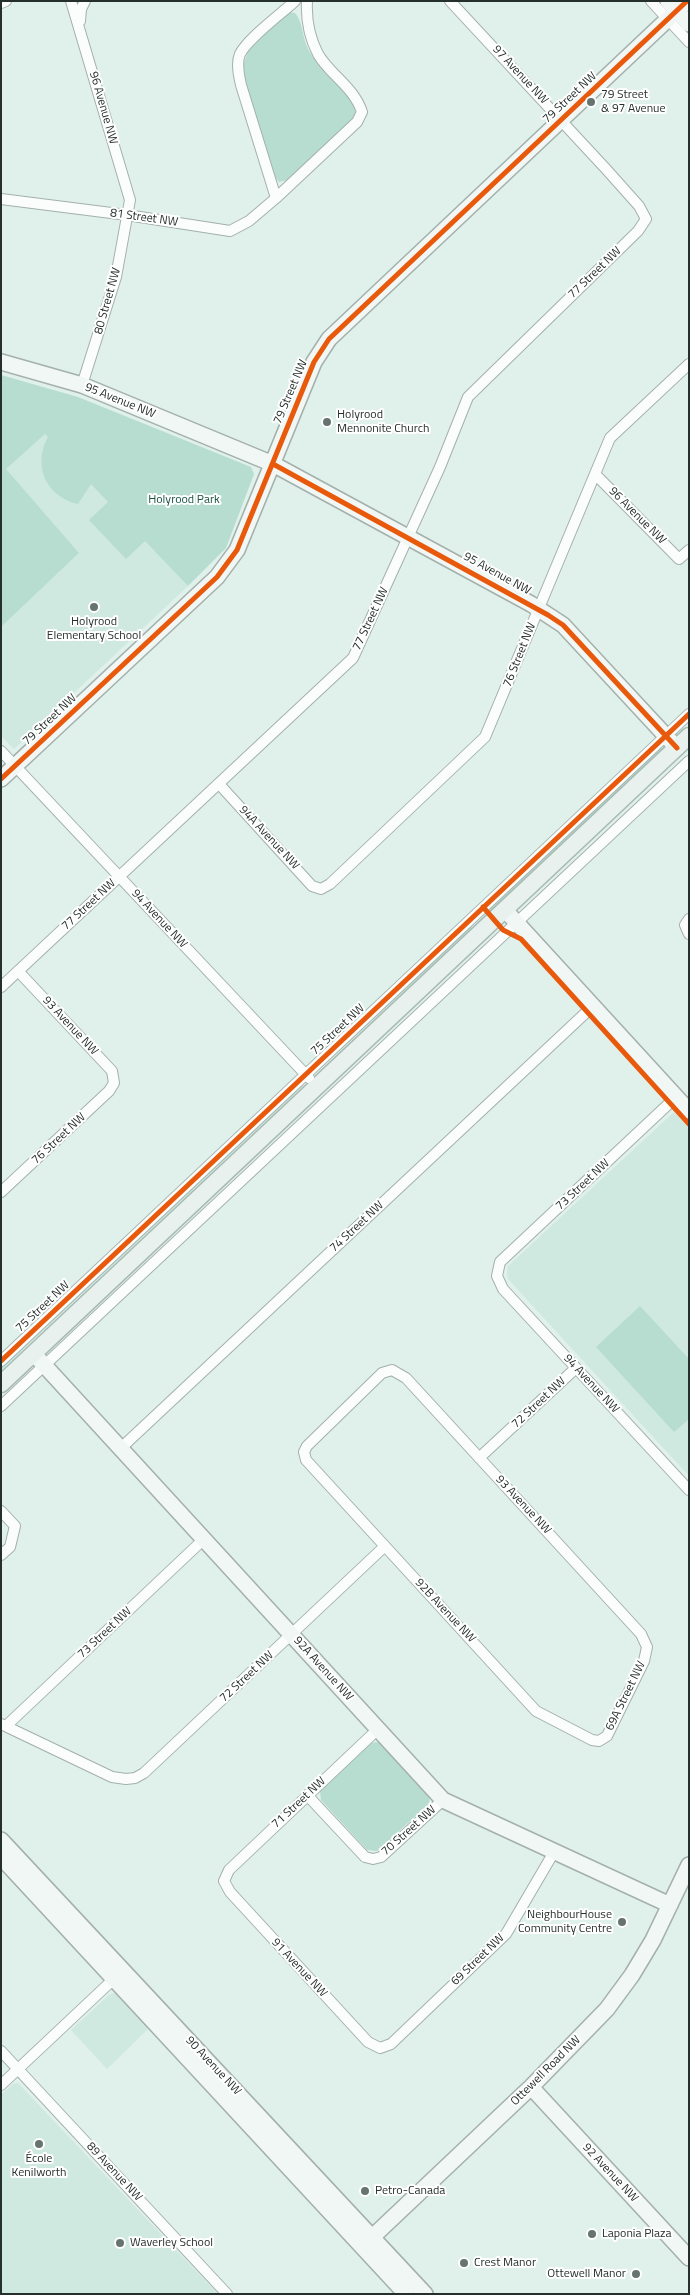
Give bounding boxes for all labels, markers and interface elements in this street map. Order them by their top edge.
street label: 97 Avenue NW [489,43,551,107]
street label: 79 Street NW [540,69,600,127]
street label: 96 Avenue NW [86,70,120,146]
place label: 79 Street & 97 Avenue [601,88,666,116]
marker: 79 Street & 97 Avenue [585,96,597,108]
street label: 81 Street NW [109,206,179,230]
street label: 77 Street NW [565,244,625,302]
street label: 80 Street NW [92,266,124,336]
street label: 79 Street NW [271,358,311,426]
street label: 95 Avenue NW [83,380,157,422]
place label: Holyrood Mennonite Church [337,408,429,436]
marker: Holyrood Mennonite Church [321,416,333,428]
street label: 96 Avenue NW [605,484,669,548]
park label: Holyrood Park [148,493,220,507]
street label: 95 Avenue NW [461,550,533,598]
street label: 77 Street NW [350,585,392,653]
marker: Holyrood Elementary School [88,601,100,613]
place label: Holyrood Elementary School [47,615,141,643]
street label: 76 Street NW [501,621,539,689]
street label: 79 Street NW [20,691,80,749]
street label: 94A Avenue NW [236,803,302,873]
street label: 77 Street NW [59,876,119,934]
street label: 94 Avenue NW [128,887,190,951]
street label: 93 Avenue NW [39,994,101,1058]
street label: 75 Street NW [308,1001,368,1059]
street label: 76 Street NW [29,1110,89,1168]
street label: 73 Street NW [553,1156,613,1214]
street label: 74 Street NW [327,1198,387,1256]
street label: 75 Street NW [13,1278,73,1336]
street label: 94 Avenue NW [560,1352,622,1416]
street label: 72 Street NW [509,1374,569,1432]
street label: 93 Avenue NW [492,1473,554,1537]
street label: 92B Avenue NW [412,1576,478,1646]
street label: 73 Street NW [75,1604,135,1662]
street label: 92A Avenue NW [290,1634,356,1704]
street label: 72 Street NW [217,1648,277,1706]
street label: 69A Street NW [603,1659,649,1733]
street label: 71 Street NW [269,1774,329,1832]
street label: 70 Street NW [379,1803,439,1859]
place label: NeighbourHouse Community Centre [518,1908,612,1936]
marker: NeighbourHouse Community Centre [616,1916,628,1928]
street label: 69 Street NW [448,1931,508,1989]
street label: 91 Avenue NW [268,1936,330,2000]
street label: Ottewell Road NW [508,2033,584,2109]
street label: 90 Avenue NW [182,2034,244,2098]
marker: École Kenilworth [33,2138,45,2150]
street label: 89 Avenue NW [83,2140,145,2204]
street label: 92 Avenue NW [579,2141,641,2205]
place label: École Kenilworth [12,2152,66,2180]
place label: Petro-Canada [375,2184,445,2198]
marker: Petro-Canada [359,2185,371,2197]
place label: Laponia Plaza [602,2227,672,2241]
marker: Laponia Plaza [586,2228,598,2240]
place label: Waverley School [130,2236,213,2250]
marker: Waverley School [114,2237,126,2249]
place label: Crest Manor [474,2256,536,2270]
marker: Crest Manor [458,2257,470,2269]
place label: Ottewell Manor [547,2267,626,2281]
marker: Ottewell Manor [630,2268,642,2280]

